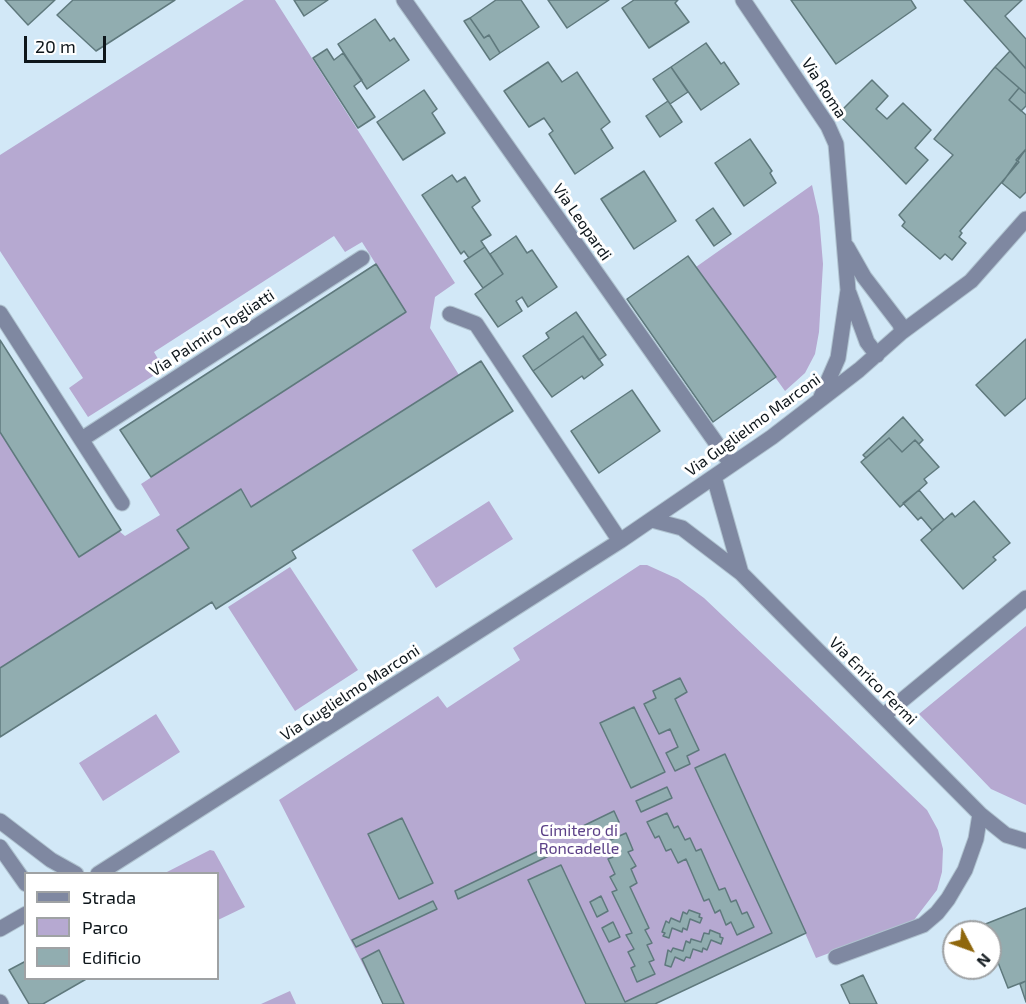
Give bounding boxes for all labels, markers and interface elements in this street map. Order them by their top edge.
scale bar [27,24,110,62]
text: 20 m [35,35,76,57]
street label: Via Roma [797,54,851,122]
street label: Via Leopardi [548,180,616,264]
street label: Via Palmiro Togliatti [146,285,278,381]
street label: Via Guglielmo Marconi [682,370,824,480]
street label: Via Enrico Fermi [825,633,921,729]
street label: Via Guglielmo Marconi [277,641,423,745]
park label: Cimitero di Roncadelle [539,821,619,859]
legend [24,872,219,980]
text: Strada [82,886,136,908]
text: Parco [82,916,128,938]
north arrow [942,920,1002,980]
text: Edificio [82,946,141,968]
text: N [973,950,995,971]

